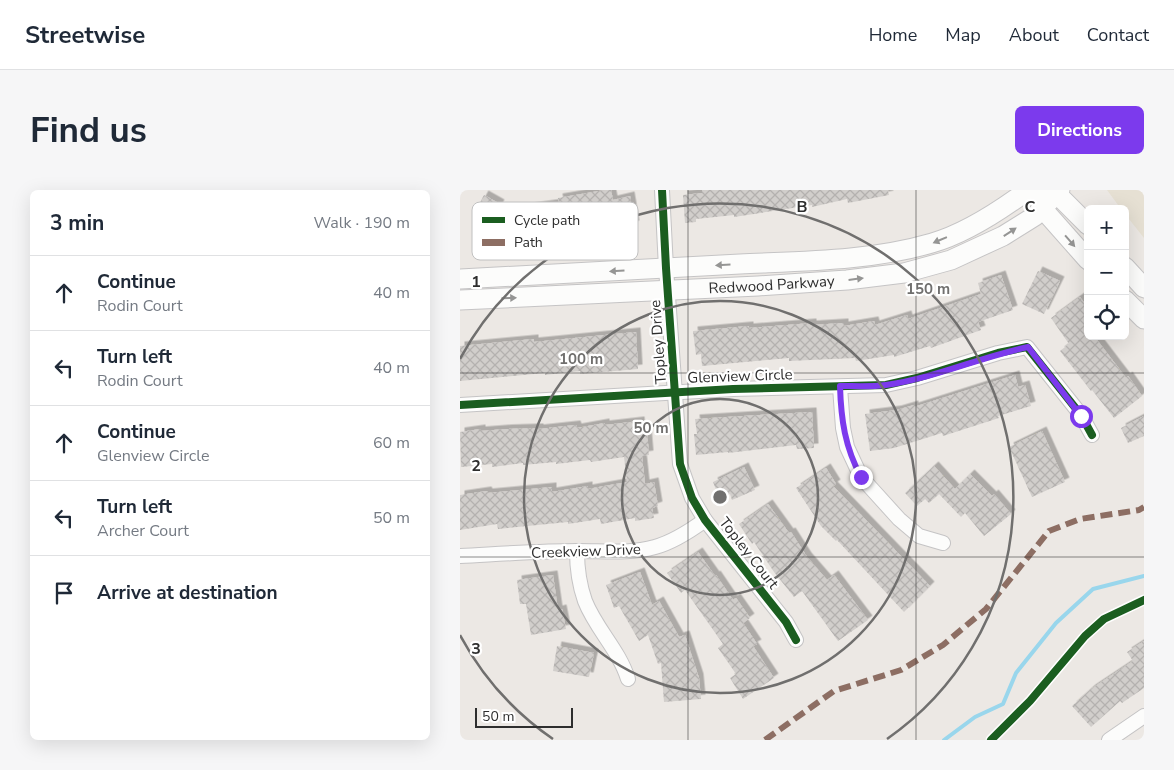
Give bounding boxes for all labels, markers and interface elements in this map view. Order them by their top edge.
text: Streetwise [25,19,145,51]
text: Home [869,23,917,47]
text: Map [945,23,981,47]
text: About [1009,23,1059,47]
text: Contact [1087,23,1149,47]
button: Directions [1015,106,1144,154]
text: Find us [30,107,147,154]
text: B [796,196,808,218]
text: C [1025,196,1036,218]
legend [472,202,638,260]
map controls [1084,205,1129,340]
button: + [1084,205,1129,250]
text: 3 min [50,209,104,237]
text: Cycle path [514,211,580,230]
text: Walk · 190 m [314,212,410,234]
one-way arrow [1003,227,1017,237]
text: Path [514,233,543,252]
one-way arrow [1064,234,1076,246]
one-way arrow [933,236,947,244]
button: − [1084,250,1129,295]
one-way arrow [715,262,731,270]
one-way arrow [609,267,625,275]
text: Continue [97,269,176,295]
text: 1 [471,271,481,293]
street label: Redwood Parkway [708,271,836,298]
one-way arrow [848,275,864,283]
icon: ahead [50,279,78,307]
text: 150 m [906,279,950,299]
text: 40 m [373,282,410,304]
one-way arrow [501,294,517,302]
text: Rodin Court [97,295,183,317]
button: locate [1084,295,1129,340]
street label: Topley Drive [645,299,671,385]
text: Turn left [97,344,172,370]
text: 100 m [559,349,603,369]
icon: left [50,354,78,382]
text: 40 m [373,357,410,379]
street label: Glenview Circle [687,364,793,388]
text: Rodin Court [97,370,183,392]
route start [1070,405,1093,428]
text: 50 m [633,418,669,438]
text: Continue [97,419,176,445]
icon: ahead [50,429,78,457]
text: 60 m [373,432,410,454]
text: Glenview Circle [97,445,209,467]
text: 2 [471,455,481,477]
route end [850,466,873,489]
centre of rings [711,488,729,506]
text: Turn left [97,494,172,520]
icon: left [50,504,78,532]
text: 50 m [373,507,410,529]
street label: Topley Court [715,513,784,594]
text: Archer Court [97,520,189,542]
street label: Creekview Drive [531,539,641,563]
icon: arrive [50,579,78,607]
text: Arrive at destination [97,580,278,606]
text: 3 [471,638,481,660]
scale bar [475,705,572,728]
text: 50 m [482,707,514,726]

